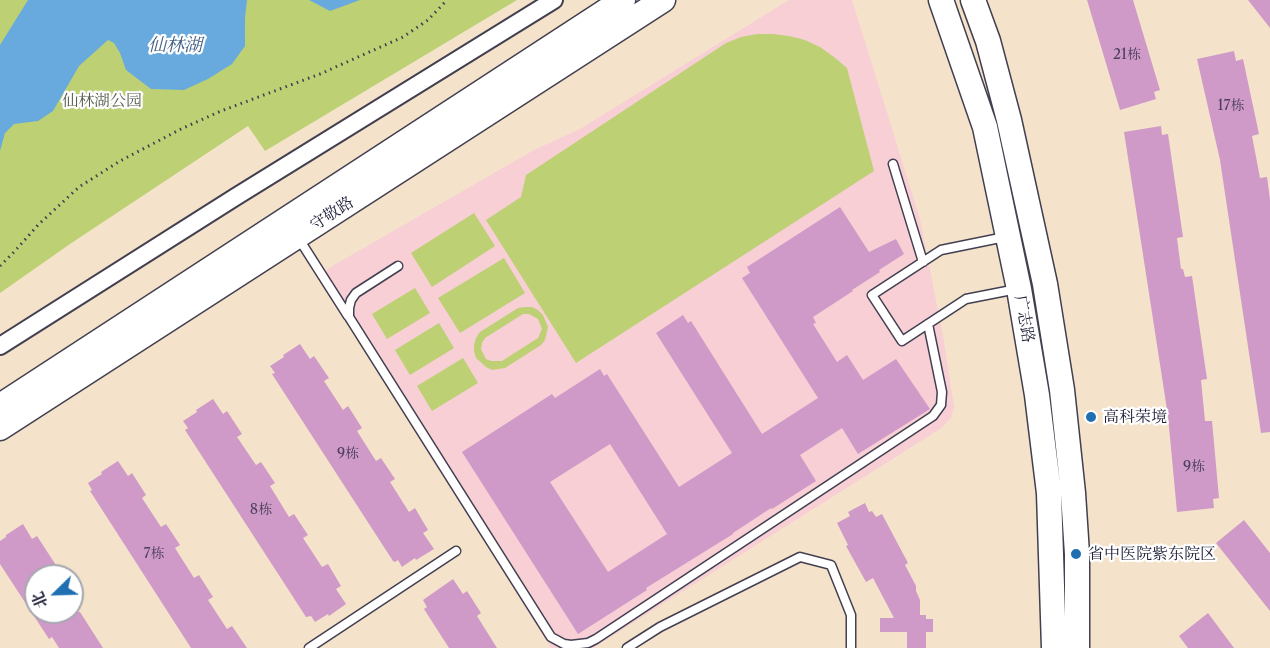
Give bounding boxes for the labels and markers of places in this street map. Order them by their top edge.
place label: 高科荣境 [1103,407,1167,427]
marker: 高科荣境 [1084,410,1098,424]
place label: 省中医院紫东院区 [1088,544,1216,564]
marker: 省中医院紫东院区 [1069,547,1083,561]

